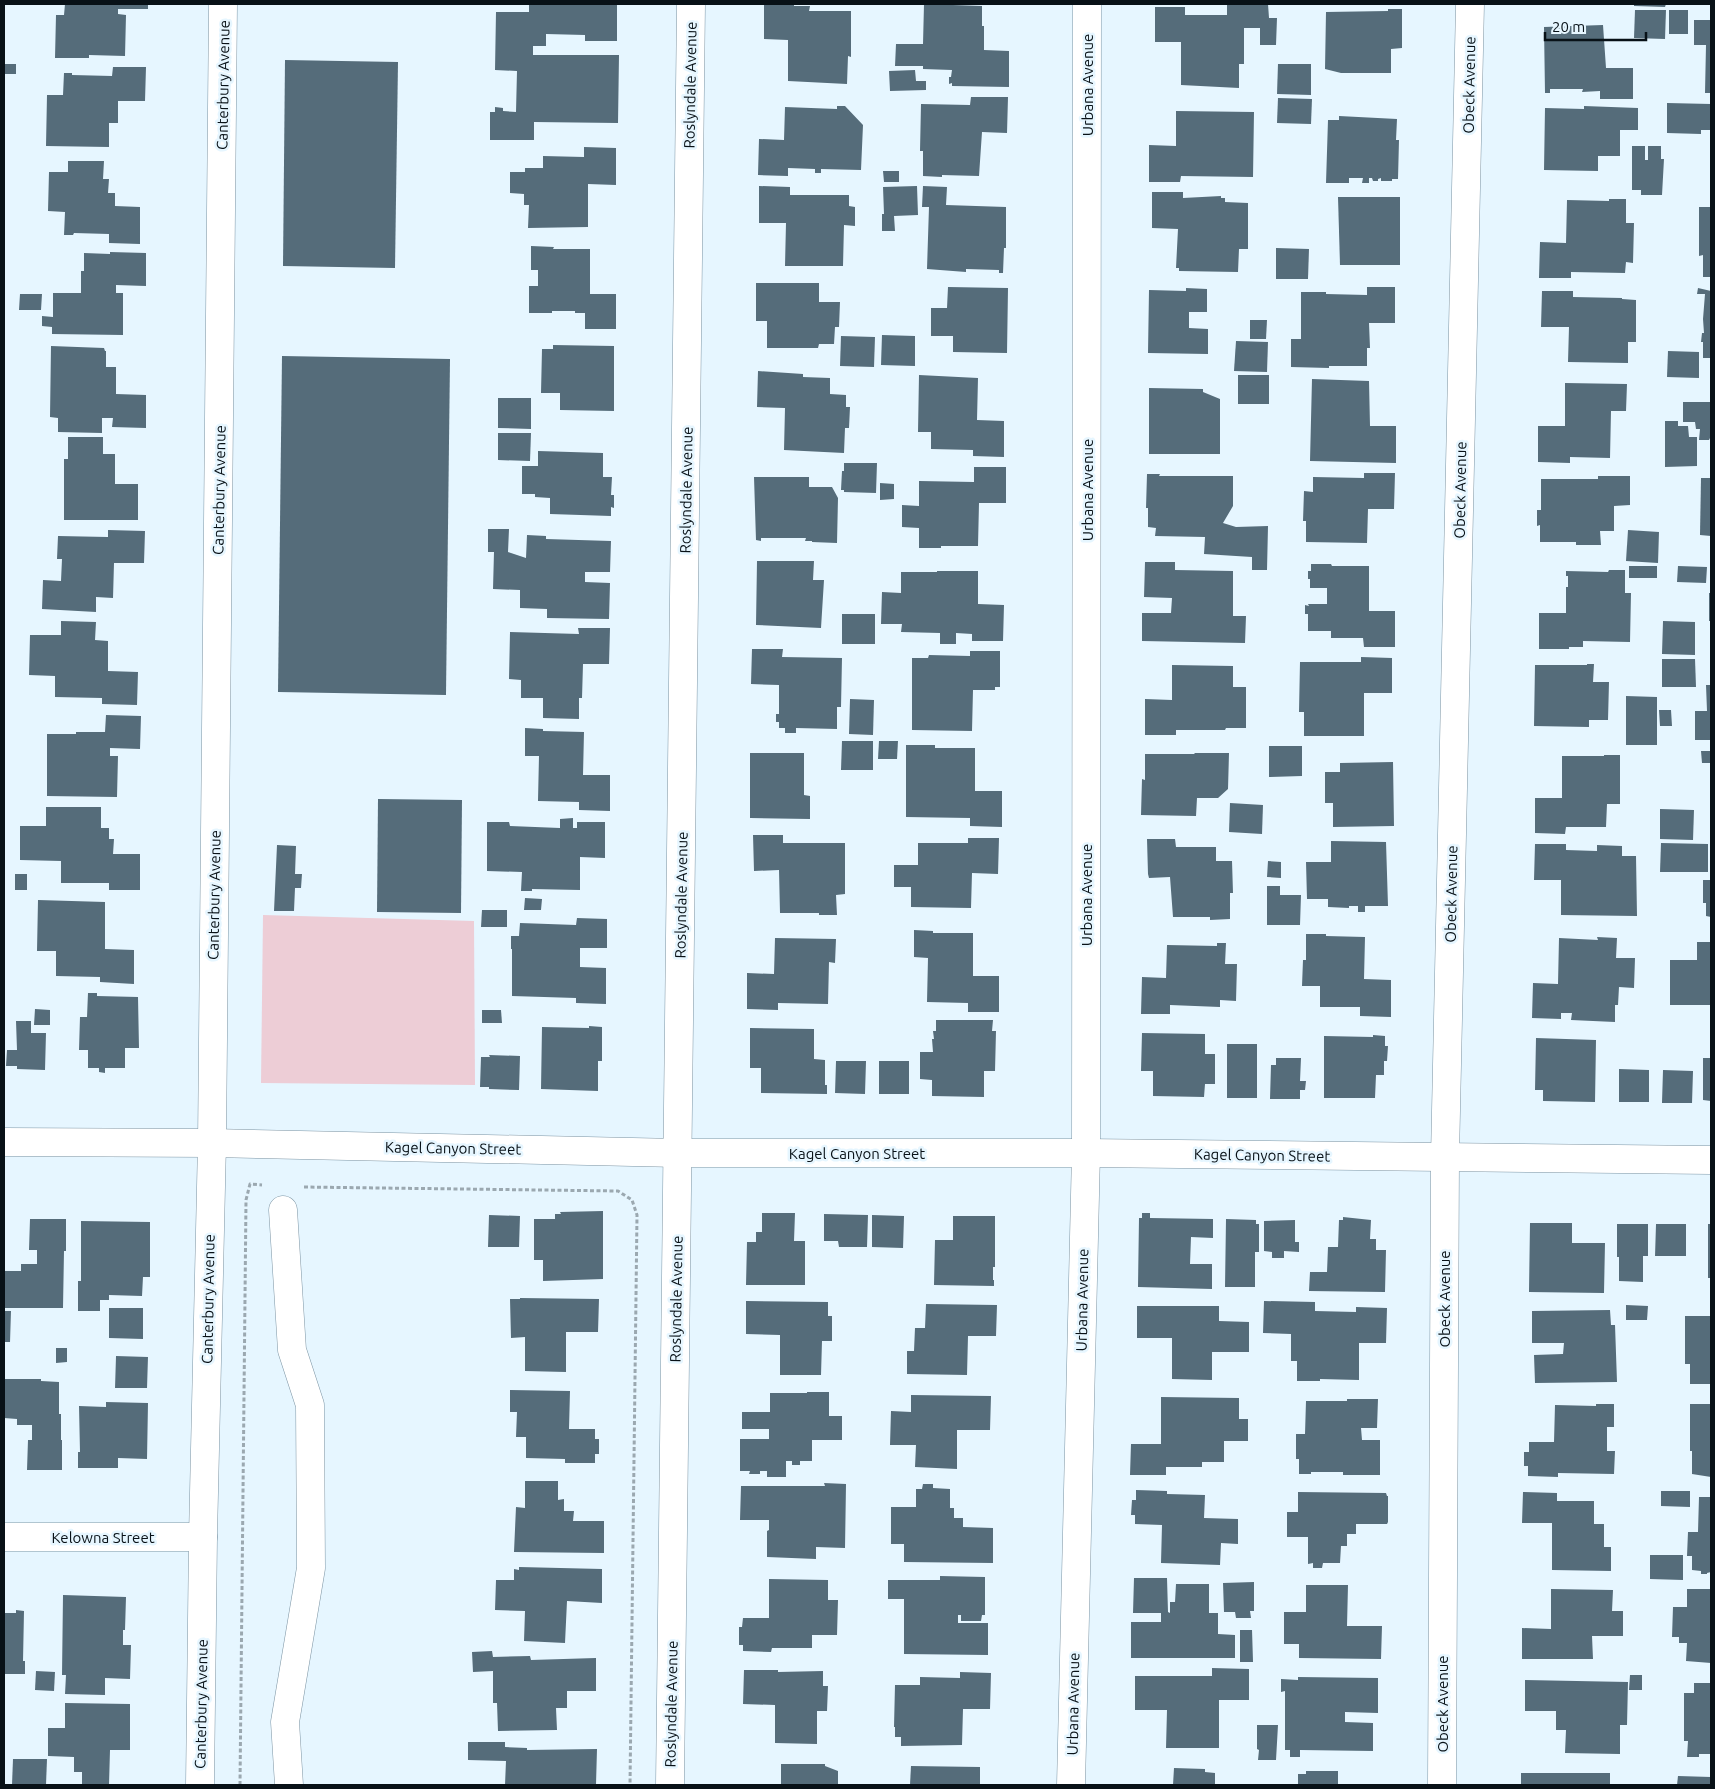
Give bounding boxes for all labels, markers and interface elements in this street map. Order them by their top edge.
scale bar [1545,10,1646,42]
text: 20 m [1552,18,1585,35]
street label: Canterbury Avenue [213,20,233,150]
street label: Roslyndale Avenue [680,21,700,149]
street label: Urbana Avenue [1079,34,1096,136]
street label: Obeck Avenue [1460,36,1478,134]
street label: Canterbury Avenue [209,425,229,555]
street label: Roslyndale Avenue [676,426,696,554]
street label: Urbana Avenue [1079,439,1096,541]
street label: Obeck Avenue [1451,441,1469,539]
street label: Canterbury Avenue [204,830,224,960]
street label: Roslyndale Avenue [671,831,691,959]
street label: Urbana Avenue [1078,844,1095,946]
street label: Obeck Avenue [1442,845,1460,943]
street label: Kagel Canyon Street [385,1138,521,1158]
street label: Kagel Canyon Street [789,1145,925,1162]
street label: Kagel Canyon Street [1194,1145,1330,1165]
street label: Canterbury Avenue [198,1234,218,1364]
street label: Roslyndale Avenue [666,1235,686,1363]
street label: Urbana Avenue [1073,1249,1091,1351]
street label: Obeck Avenue [1436,1250,1453,1348]
street label: Kelowna Street [51,1529,155,1546]
street label: Canterbury Avenue [191,1639,211,1769]
street label: Roslyndale Avenue [661,1640,681,1768]
street label: Urbana Avenue [1064,1653,1082,1755]
street label: Obeck Avenue [1434,1655,1451,1753]

